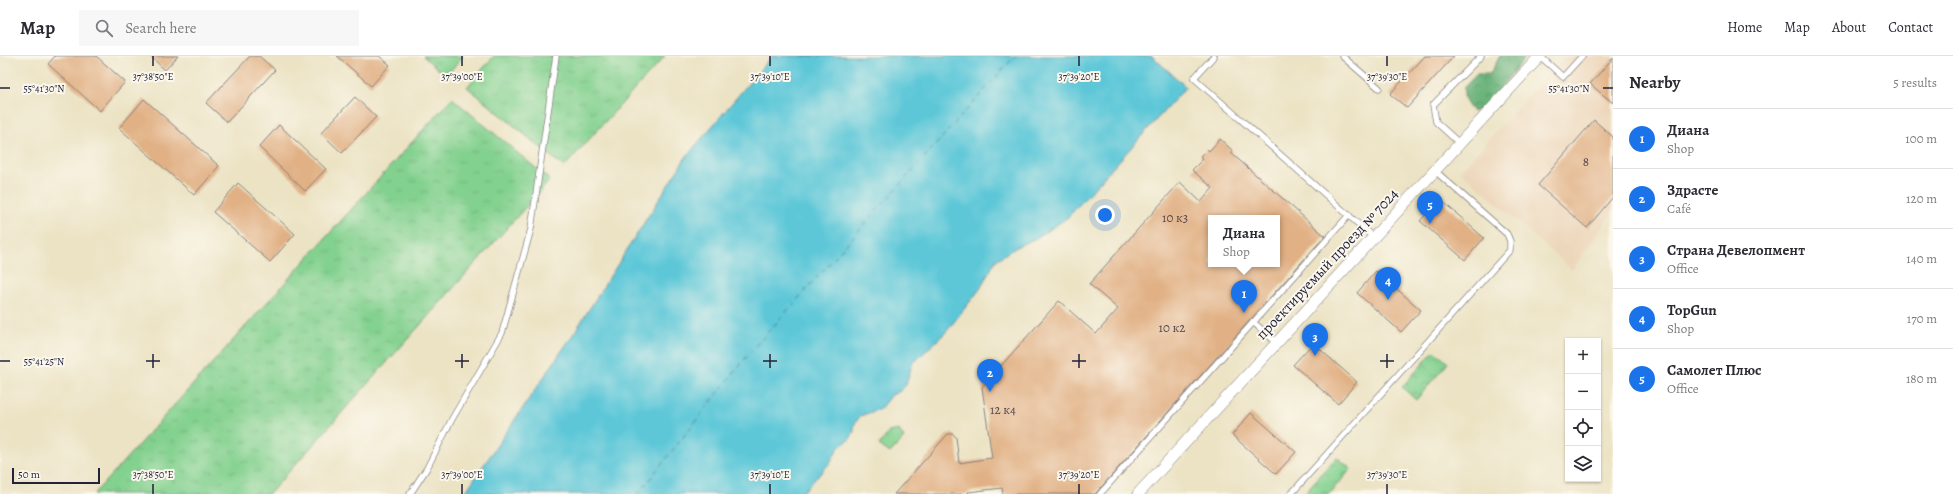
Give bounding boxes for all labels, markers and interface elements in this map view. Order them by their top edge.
search box [79,10,359,46]
text: Map [20,15,55,41]
icon: search [93,17,115,39]
text: Search here [125,18,197,38]
text: Home [1727,18,1762,37]
text: Map [1784,18,1810,37]
text: About [1832,18,1866,37]
text: Contact [1888,18,1933,37]
text: 37°38'50"E [133,70,173,83]
text: 37°39'00"E [441,70,483,83]
text: 37°39'10"E [750,70,790,83]
text: 37°39'20"E [1059,70,1099,83]
text: 37°39'30"E [1367,70,1407,83]
text: Nearby [1629,71,1680,94]
text: 5 results [1893,74,1937,91]
text: 55°41'30"N [24,82,65,95]
text: 55°41'30"N [1549,82,1590,95]
text: Диана [1667,120,1709,140]
text: 1 [1640,130,1644,147]
text: 100 m [1905,130,1937,147]
text: Shop [1667,140,1694,157]
house number: 8 [1583,153,1589,170]
text: Здрасте [1667,180,1718,200]
street label: проектируемый проезд № 7024 [1252,185,1402,343]
text: 2 [1639,190,1645,207]
text: 120 m [1906,190,1937,207]
pin: 5 [1417,191,1443,224]
text: Café [1667,200,1691,217]
your location [1095,205,1115,225]
house number: 10 к3 [1162,209,1188,226]
popup [1208,215,1280,267]
text: Диана [1223,223,1265,243]
text: Страна Девелопмент [1667,240,1805,260]
text: Shop [1223,243,1250,260]
text: 3 [1639,250,1645,267]
text: 140 m [1906,250,1937,267]
text: Office [1667,260,1699,277]
pin: 4 [1375,267,1401,300]
pin: 1 [1231,280,1257,313]
text: TopGun [1667,300,1717,320]
text: 4 [1639,310,1645,327]
text: 170 m [1907,310,1937,327]
house number: 10 к2 [1159,319,1185,336]
text: Shop [1667,320,1694,337]
pin: 3 [1302,323,1328,356]
map controls [1565,338,1601,482]
button: + [1565,338,1601,374]
text: 55°41'25"N [24,355,64,368]
pin: 2 [977,359,1003,392]
text: Самолет Плюс [1667,360,1762,380]
text: 5 [1639,370,1645,387]
text: 180 m [1906,370,1937,387]
button: − [1565,374,1601,410]
text: Office [1667,380,1699,397]
house number: 12 к4 [990,401,1016,418]
button: locate [1565,410,1601,446]
button: layers [1565,446,1601,482]
scale bar [12,466,100,485]
text: 50 m [18,467,40,482]
text: 37°38'50"E [133,468,173,481]
text: 37°39'00"E [441,468,483,481]
text: 37°39'10"E [750,468,790,481]
text: 37°39'20"E [1059,468,1099,481]
text: 37°39'30"E [1367,468,1407,481]

